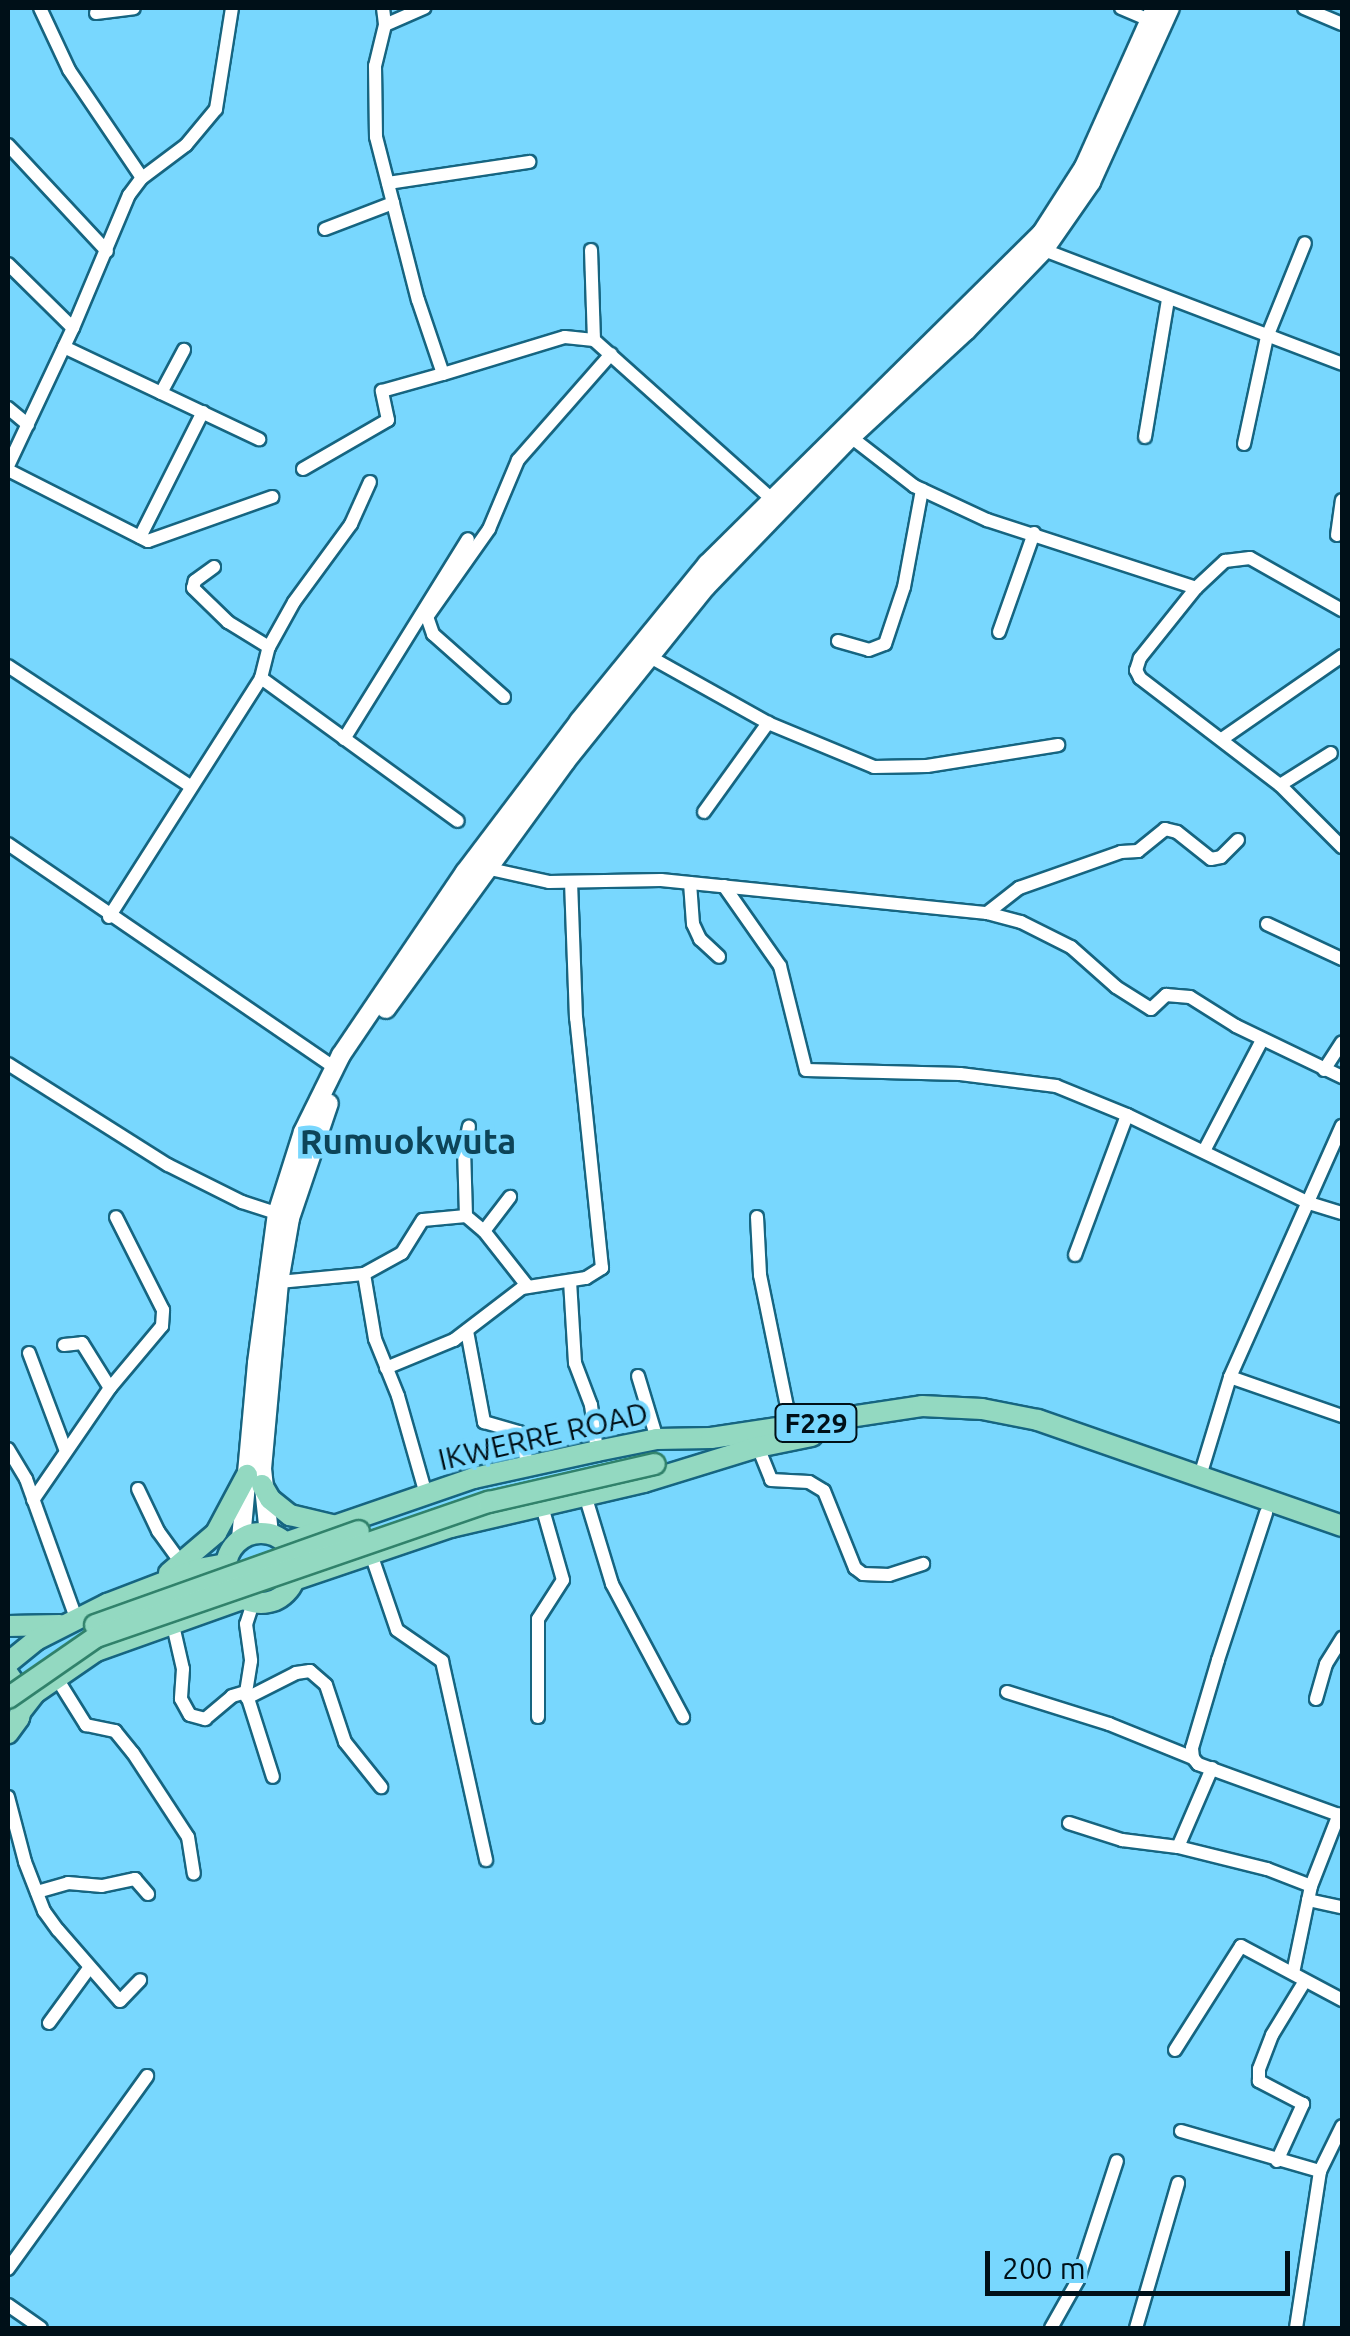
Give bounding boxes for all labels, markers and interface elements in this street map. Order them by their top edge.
district label: Rumuokwuta [300,1120,516,1162]
street label: IKWERRE ROAD [435,1394,651,1478]
road number: F229 [774,1400,858,1446]
scale bar [990,2231,1295,2293]
text: 200 m [1002,2251,1086,2285]

